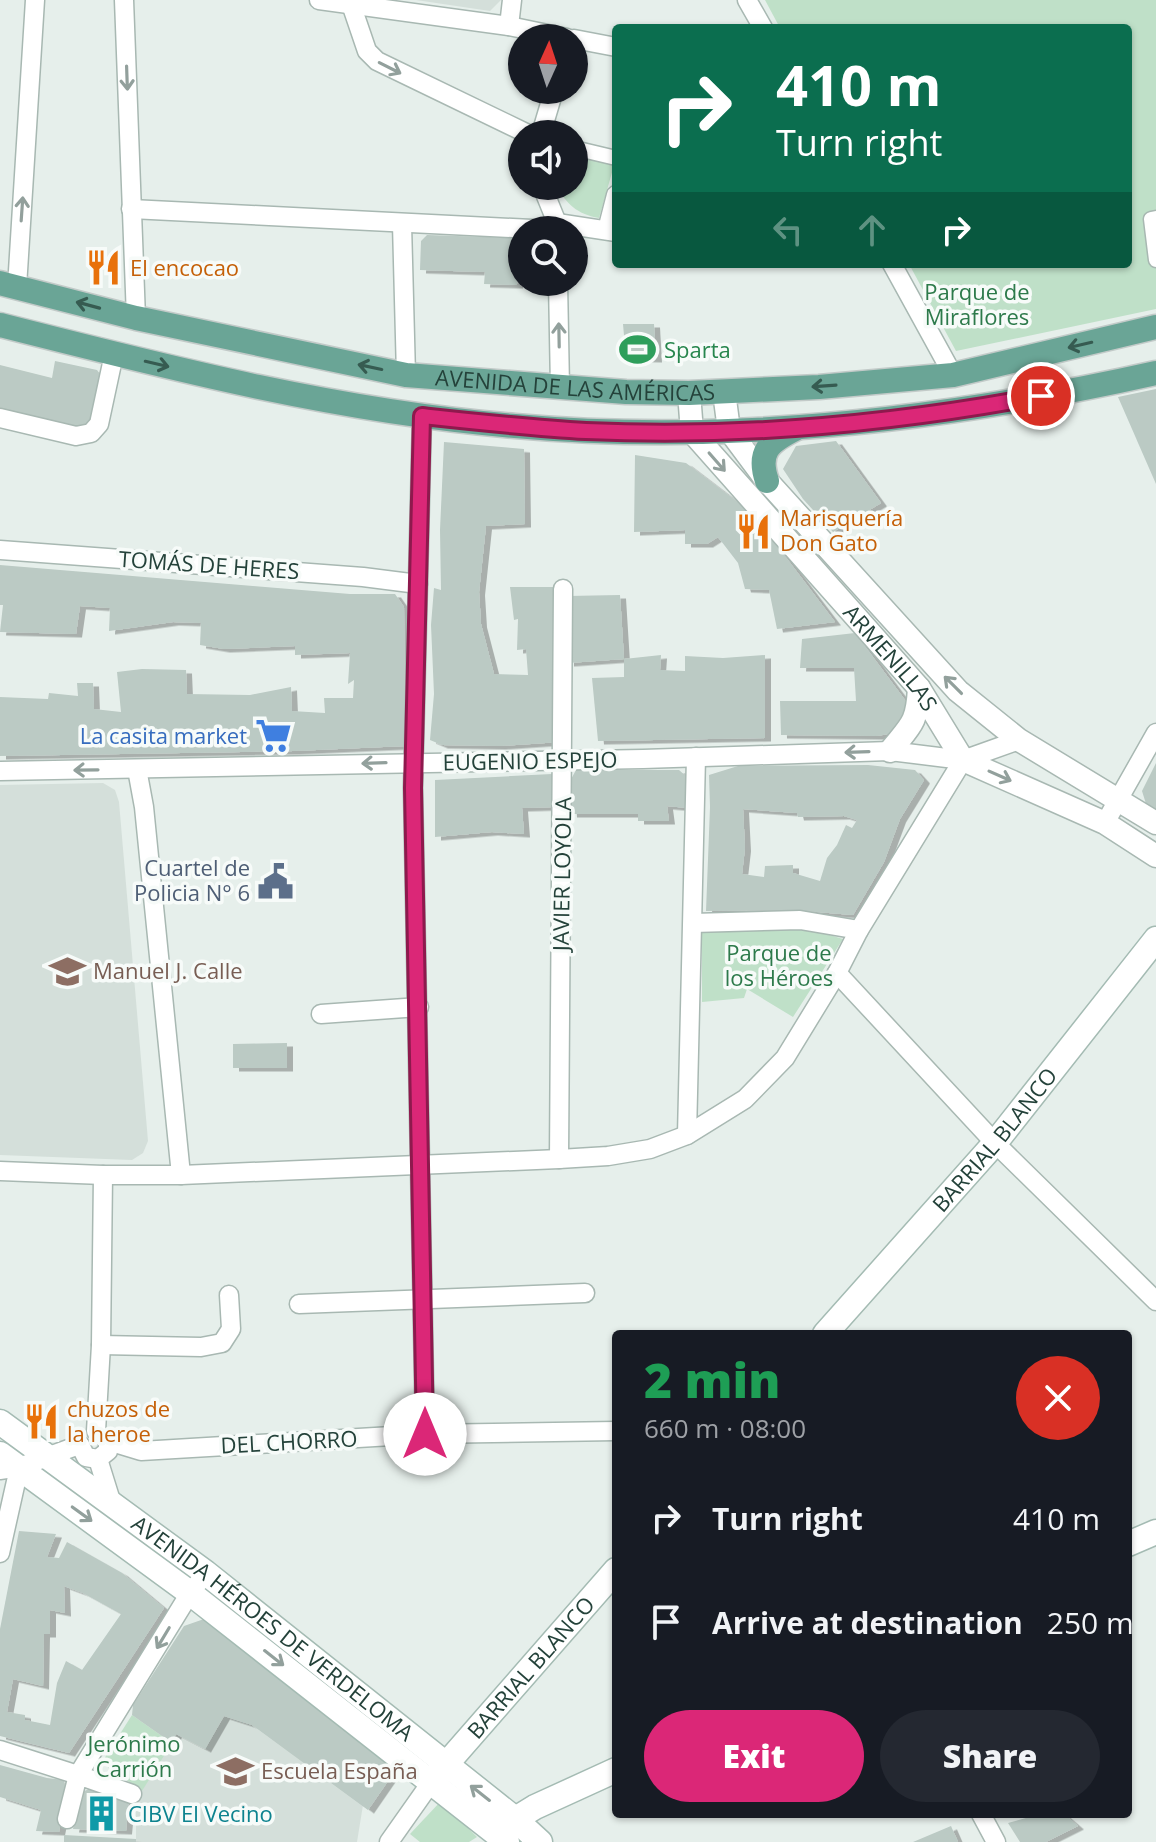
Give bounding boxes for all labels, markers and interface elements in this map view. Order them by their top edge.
north arrow [508,24,588,104]
map controls [508,24,588,296]
text: 410 m [776,46,942,122]
icon: right [644,56,748,160]
one-way arrow [378,60,402,76]
one-way arrow [119,64,134,91]
text: Turn right [776,118,942,167]
button: sound [508,120,588,200]
one-way arrow [15,196,30,223]
icon: left [766,208,810,252]
icon: ahead [850,208,894,252]
icon: right [934,208,978,252]
button: search [508,216,588,296]
restaurant icon: El encocao [85,249,123,287]
place label: El encocao [130,252,239,282]
park label: Parque de Miraflores [924,276,1030,331]
one-way arrow [76,297,102,312]
one-way arrow [551,322,567,349]
sports icon: Sparta [619,331,657,369]
place label: Sparta [664,334,731,364]
one-way arrow [1068,338,1093,353]
one-way arrow [144,357,170,372]
one-way arrow [357,359,383,374]
street label: AVENIDA DE LAS AMÉRICAS [434,361,716,407]
pin [1007,362,1075,430]
icon: arrive [1019,374,1063,418]
one-way arrow [811,379,838,394]
one-way arrow [708,451,726,471]
place label: Marisquería Don Gato [780,502,903,557]
restaurant icon: Marisquería Don Gato [735,512,773,550]
street label: TOMÁS DE HERES [118,543,300,585]
street label: ARMENILLAS [838,597,945,716]
one-way arrow [944,675,963,695]
supermarket icon: La casita market [254,717,292,755]
place label: La casita market [80,720,247,750]
street label: EUGENIO ESPEJO [442,743,618,777]
one-way arrow [844,745,871,760]
one-way arrow [361,756,388,771]
one-way arrow [73,762,100,778]
one-way arrow [987,770,1012,785]
street label: JAVIER LOYOLA [545,797,577,953]
place label: Cuartel de Policia N° 6 [134,852,250,907]
public building icon: Cuartel de Policia N° 6 [257,862,295,900]
park label: Parque de los Héroes [725,937,833,992]
school or university icon: Manuel J. Calle [48,952,86,990]
place label: Manuel J. Calle [93,955,243,985]
street label: BARRIAL BLANCO [925,1061,1063,1218]
text: 2 min [644,1347,780,1412]
button: close [1016,1356,1100,1440]
position arrow [383,1392,467,1476]
place label: chuzos de la heroe [67,1393,170,1448]
restaurant icon: chuzos de la heroe [22,1403,60,1441]
text: 660 m · 08:00 [644,1410,806,1446]
street label: DEL CHORRO [220,1422,358,1460]
icon: right [644,1496,688,1540]
text: Turn right [712,1498,863,1539]
text: 410 m [1013,1498,1100,1539]
one-way arrow [71,1505,92,1522]
street label: AVENIDA HÉROES DE VERDELOMA [126,1508,421,1747]
street label: BARRIAL BLANCO [460,1589,600,1744]
icon: arrive [644,1600,688,1644]
text: Arrive at destination [712,1602,1023,1643]
text: 250 m [1047,1602,1134,1643]
one-way arrow [155,1626,171,1649]
one-way arrow [263,1649,284,1667]
button: Exit [644,1710,864,1802]
button: Share [880,1710,1100,1802]
park label: Jerónimo Carrión [85,1728,181,1783]
school or university icon: Escuela España [216,1752,254,1790]
place label: Escuela España [261,1755,418,1785]
one-way arrow [470,1784,491,1801]
building icon: CIBV El Vecino [83,1795,121,1833]
place label: CIBV El Vecino [128,1798,273,1828]

